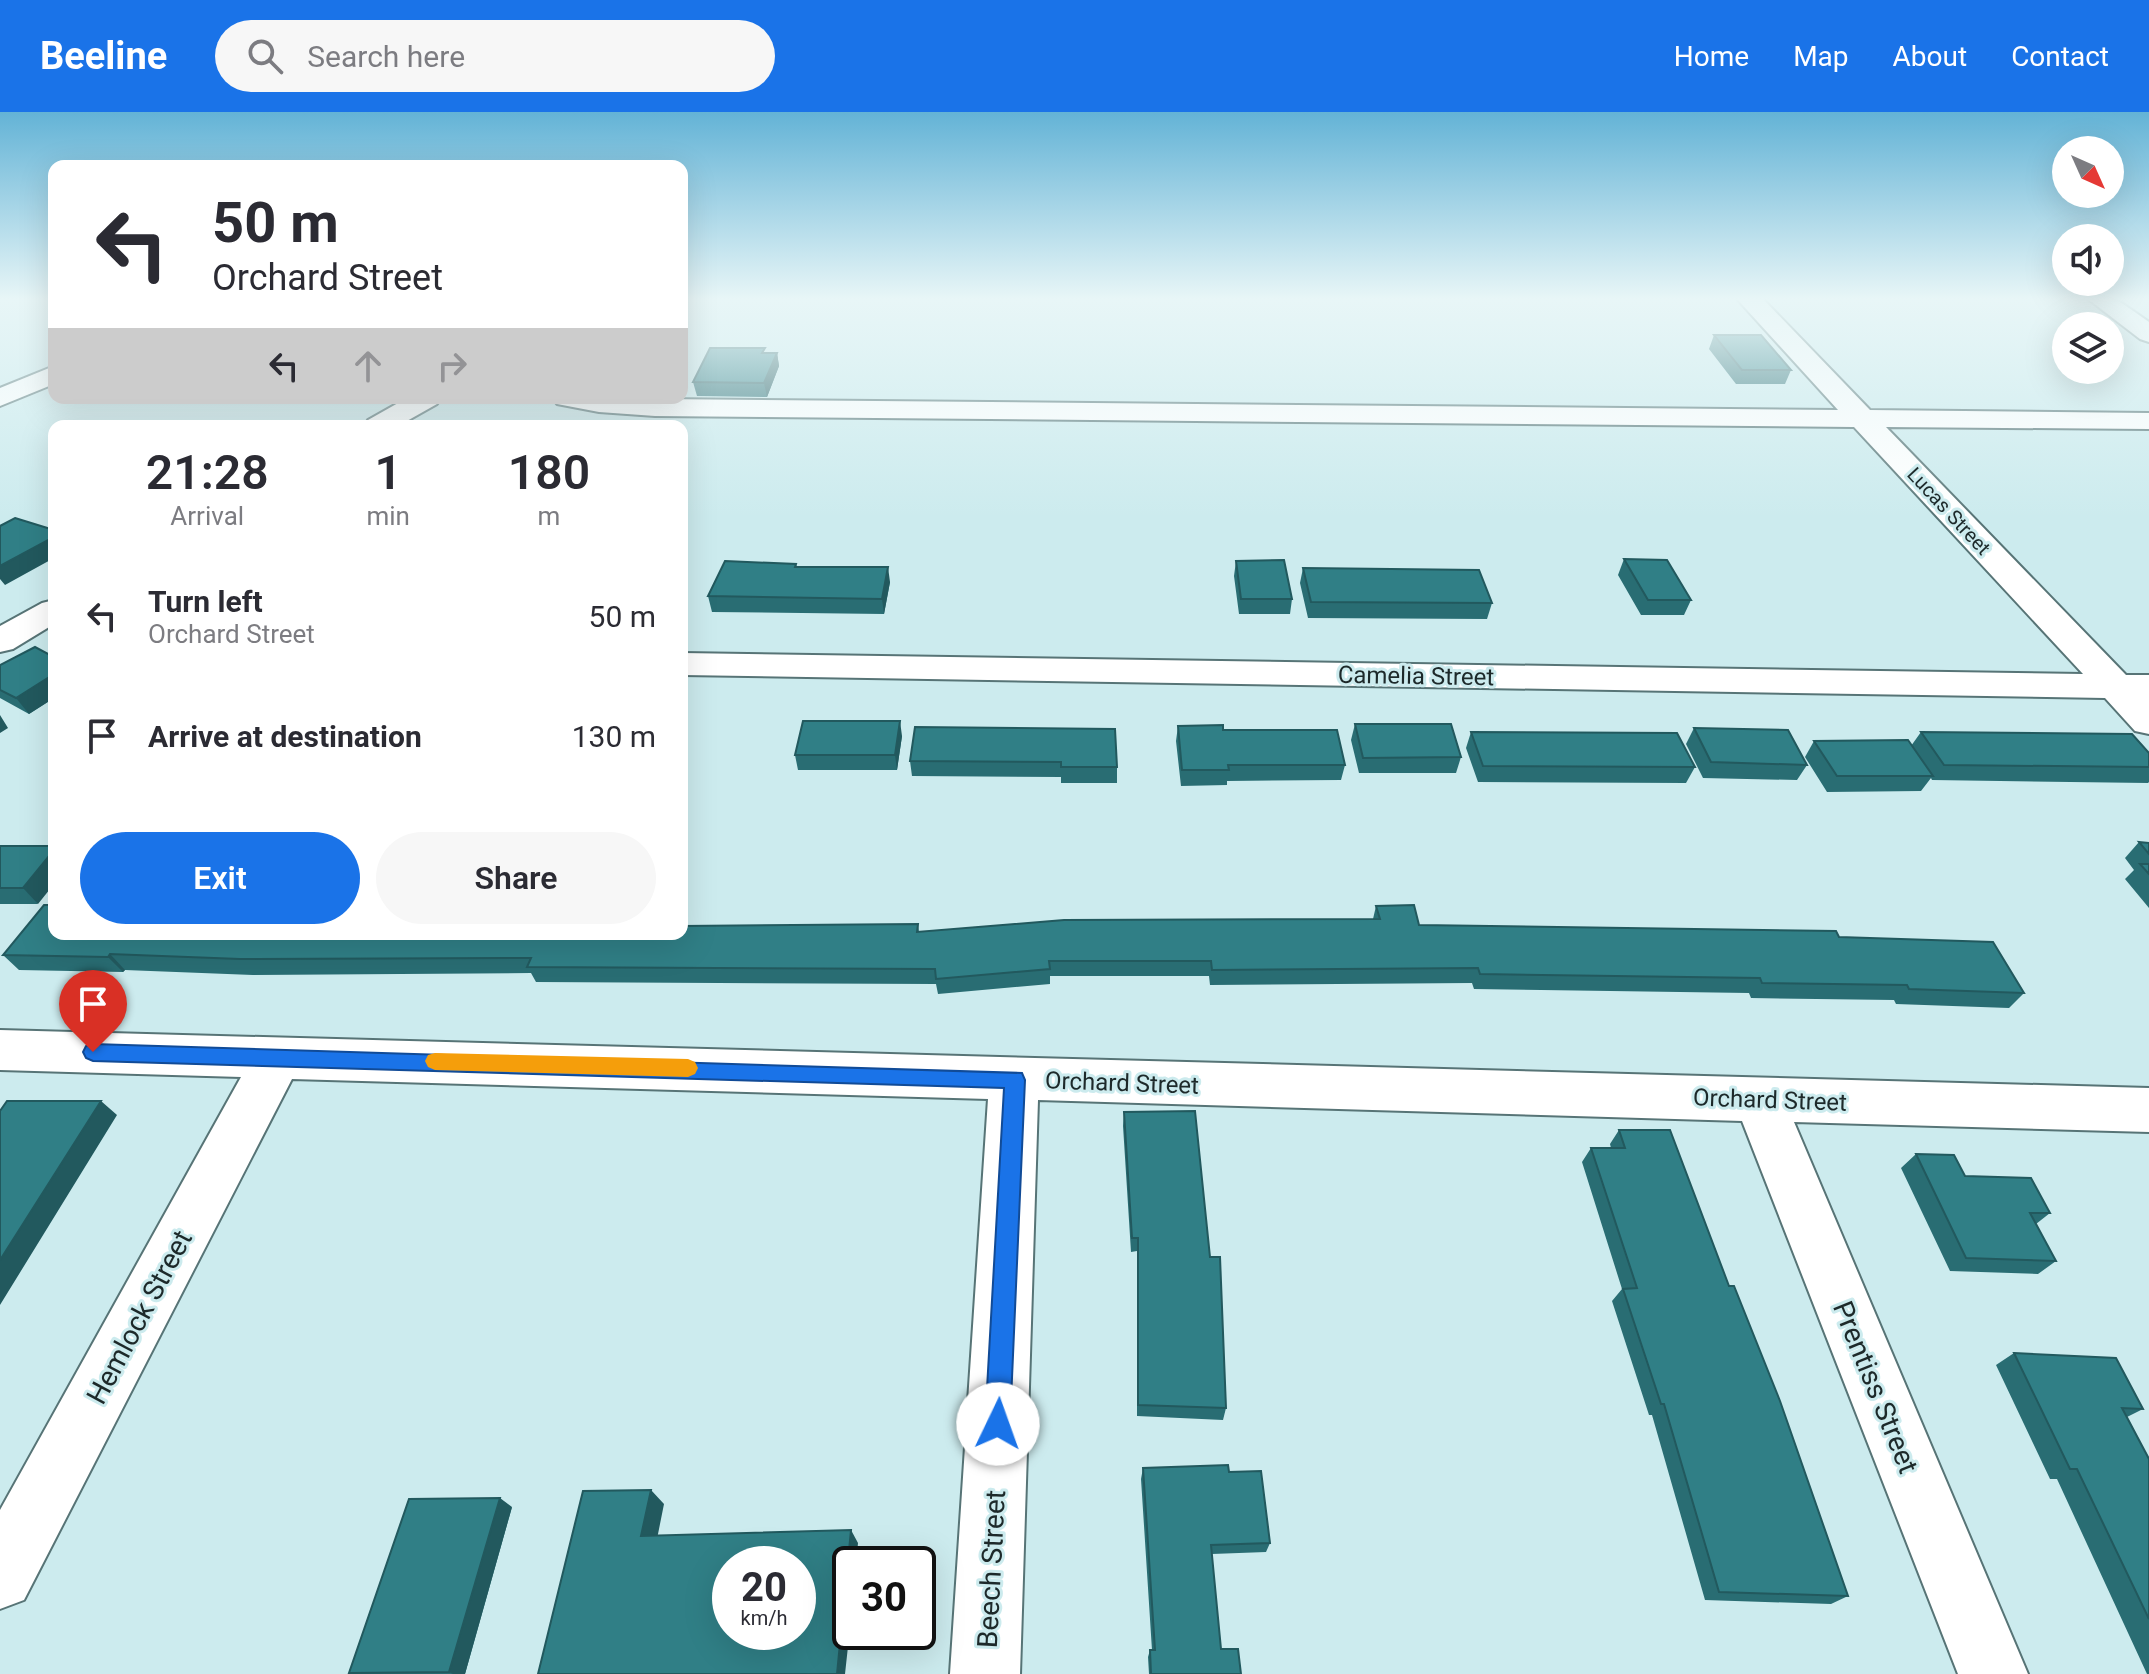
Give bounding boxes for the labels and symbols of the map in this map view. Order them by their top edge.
north arrow [2052,136,2124,208]
street label: Lucas Street [1902,462,1996,560]
street label: Camelia Street [1338,661,1495,691]
pin [59,970,127,1052]
street label: Orchard Street [1045,1066,1200,1100]
street label: Orchard Street [1693,1083,1848,1117]
street label: Hemlock Street [80,1225,199,1410]
street label: Prentiss Street [1826,1296,1925,1478]
position arrow [956,1382,1040,1466]
street label: Beech Street [971,1489,1012,1649]
speed limit sign: 30 [832,1546,936,1650]

